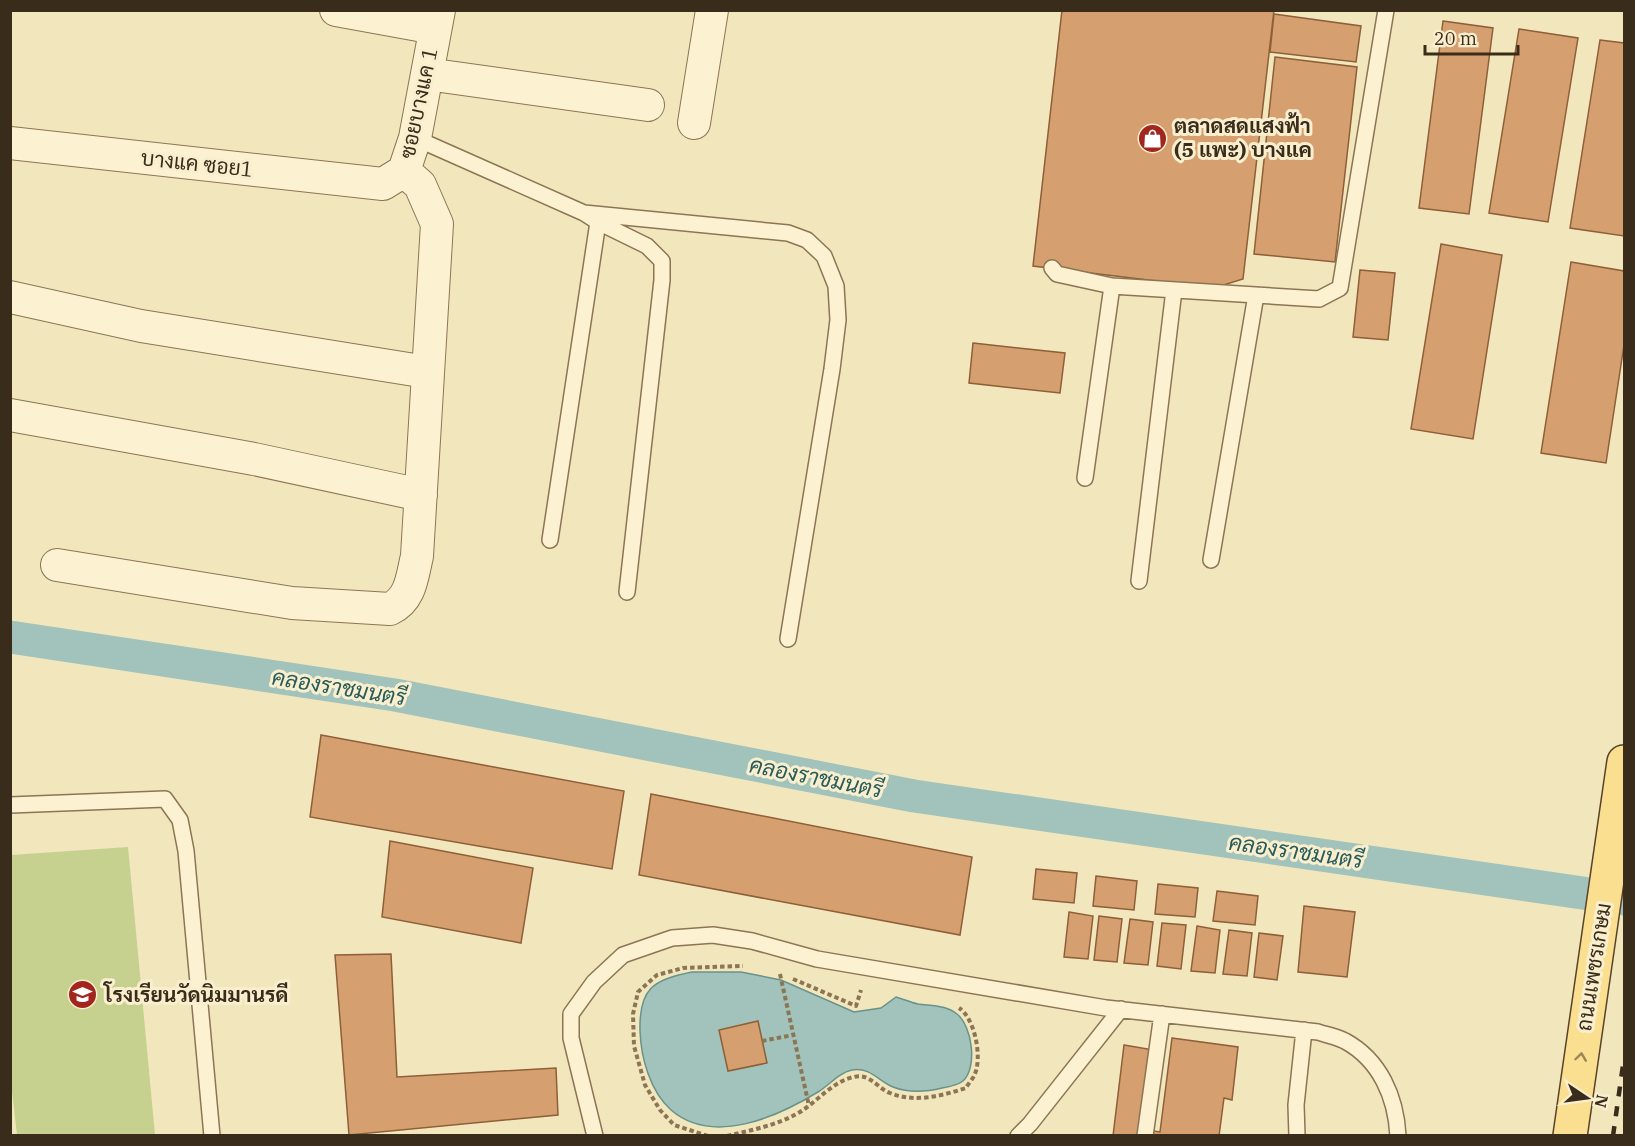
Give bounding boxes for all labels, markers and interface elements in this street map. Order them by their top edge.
scale bar [1425,18,1518,56]
text: 20 m [1434,27,1477,50]
street label: ซอยบางแค 1 [393,45,443,161]
place label: ตลาดสดแสงฟ้า (5 แพะ) บางแค [1174,111,1312,163]
shop icon: ตลาดสดแสงฟ้า (5 แพะ) บางแค [1137,122,1169,154]
street label: บางแค ซอย1 [140,143,255,183]
water label: คลองราชมนตรี [270,662,410,712]
water label: คลองราชมนตรี [747,749,887,804]
water label: คลองราชมนตรี [1227,827,1367,875]
street label: ถนนเพชรเกษม [1569,901,1617,1033]
school or university icon: โรงเรียนวัดนิมมานรดี [67,979,99,1011]
place label: โรงเรียนวัดนิมมานรดี [102,980,288,1008]
one-way arrow [1574,1052,1587,1061]
north arrow [1557,1068,1617,1128]
text: N [1590,1093,1613,1110]

